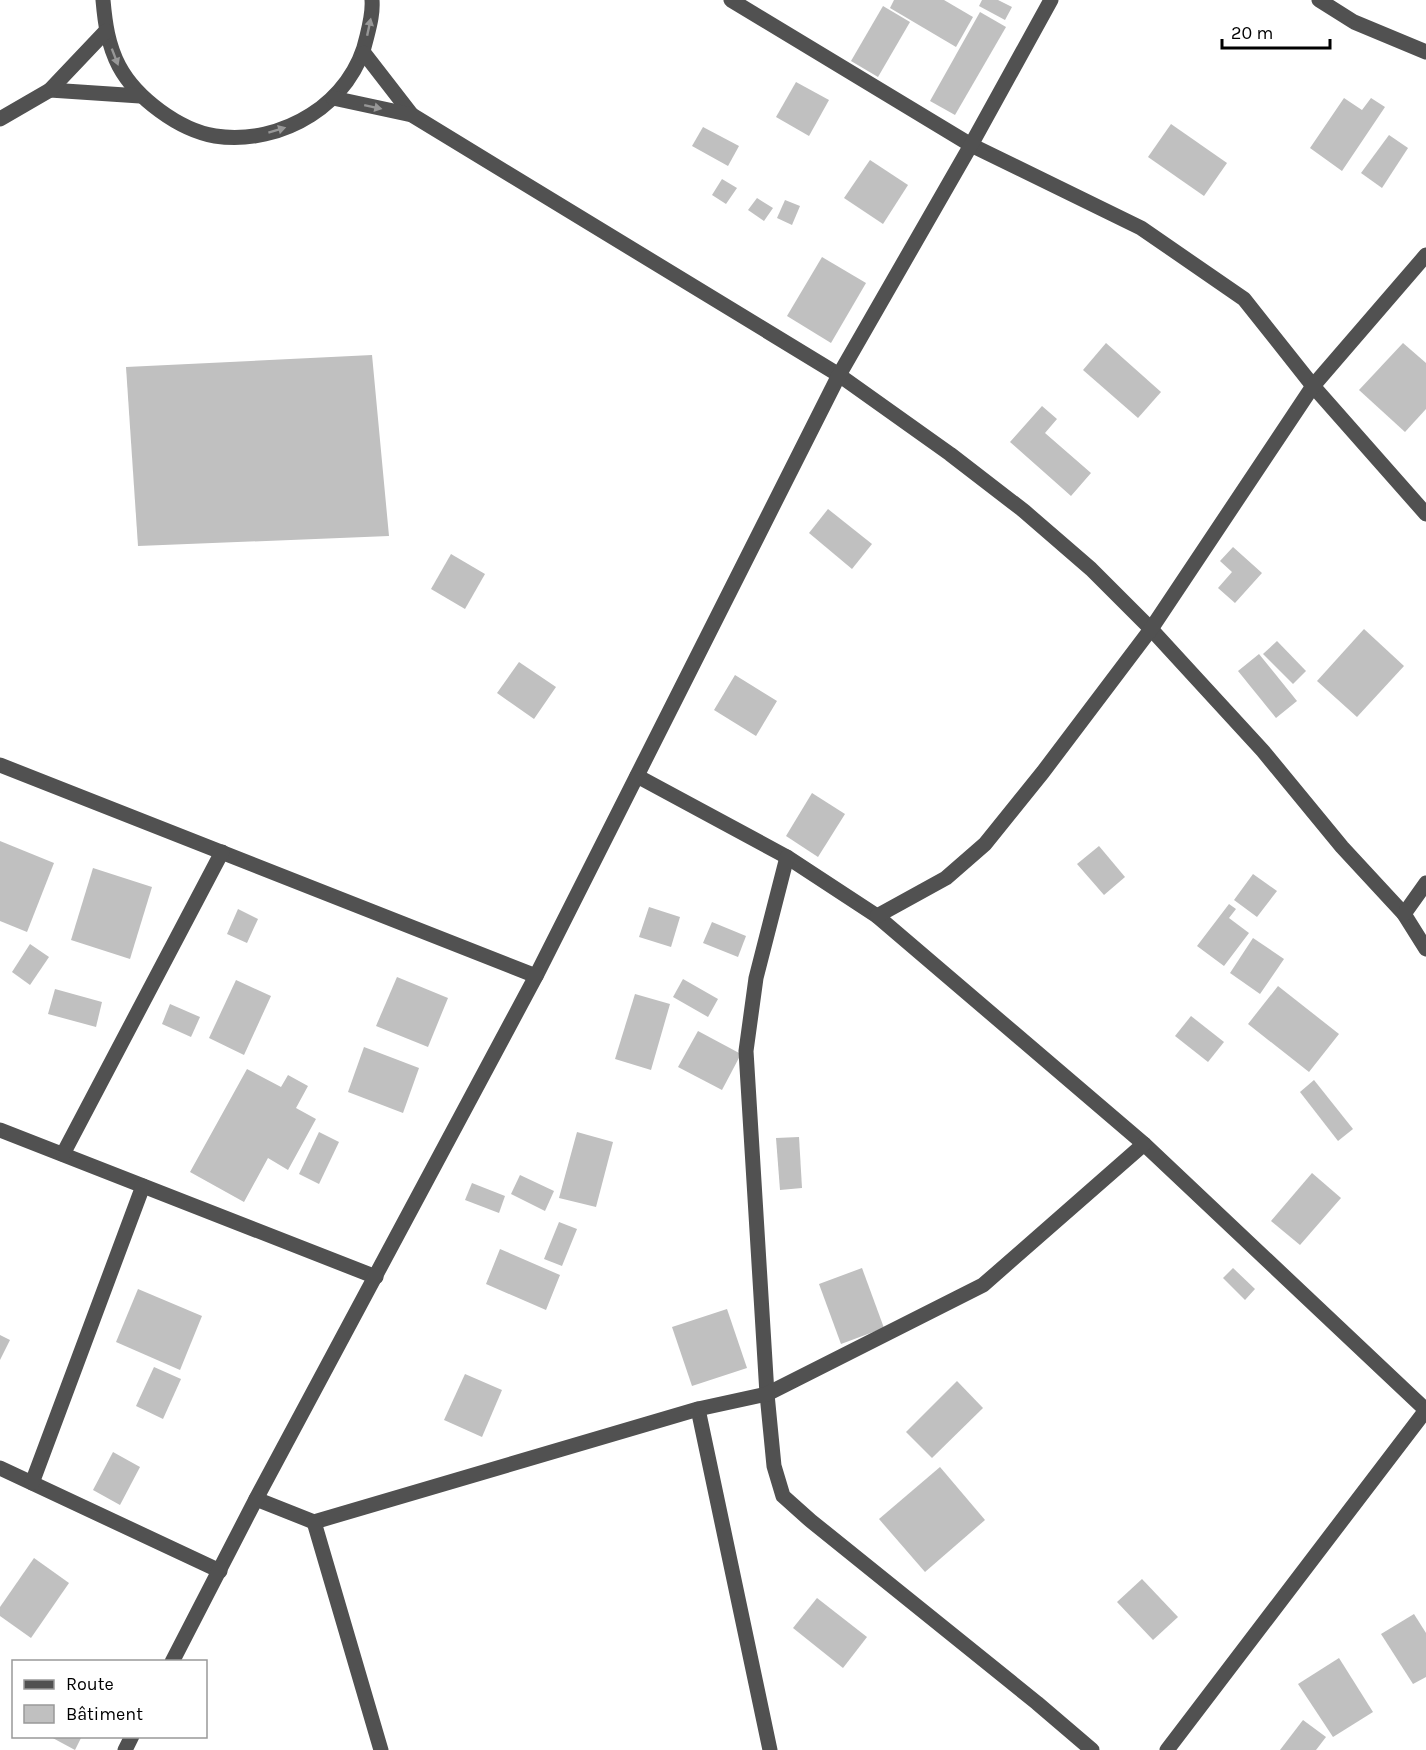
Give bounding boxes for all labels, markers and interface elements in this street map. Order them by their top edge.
scale bar [1222,12,1330,50]
one-way arrow [365,17,374,36]
text: 20 m [1231,22,1273,44]
one-way arrow [111,48,121,66]
one-way arrow [363,102,382,112]
one-way arrow [268,125,286,134]
legend [12,1660,207,1738]
text: Route [66,1673,114,1695]
text: Bâtiment [66,1703,143,1725]

